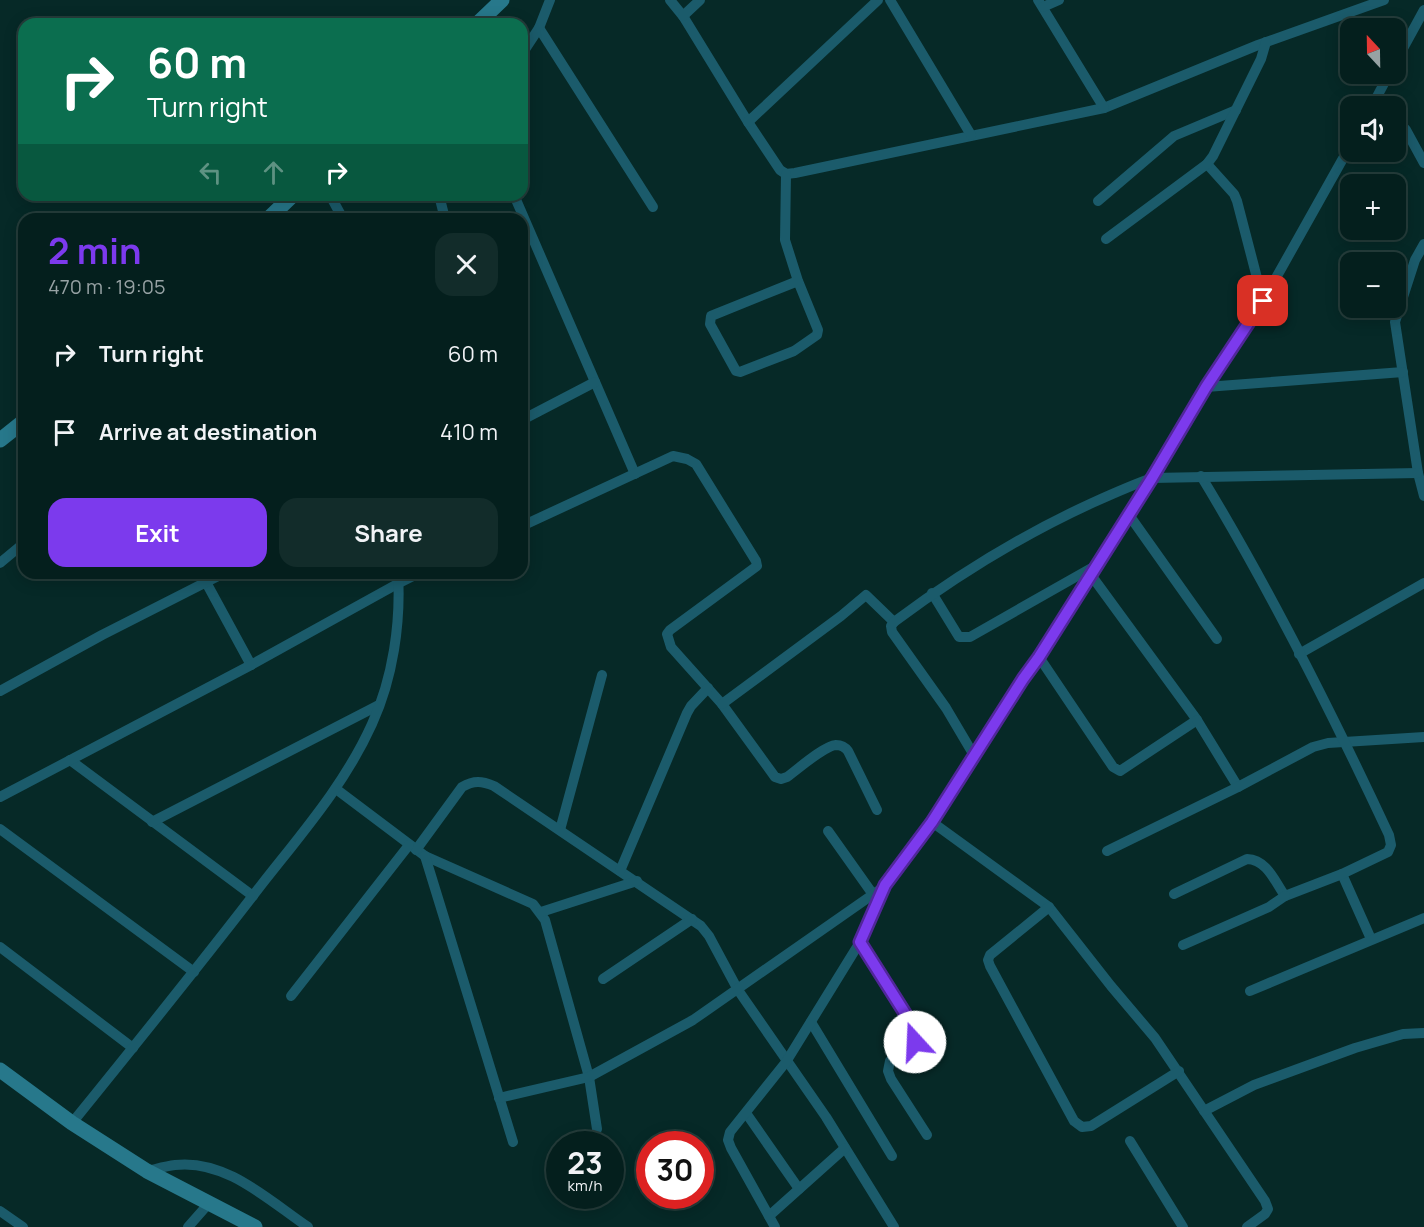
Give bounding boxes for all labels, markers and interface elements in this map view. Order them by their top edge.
north arrow [1340,18,1406,84]
map controls [1340,18,1406,318]
text: 60 m [147,33,247,91]
icon: right [48,42,126,120]
text: Turn right [147,88,268,125]
button: sound [1340,96,1406,162]
icon: left [194,156,227,189]
icon: ahead [257,156,290,189]
icon: right [320,156,353,189]
button: + [1340,174,1406,240]
text: 2 min [48,226,142,275]
button: close [435,233,498,296]
button: − [1340,252,1406,318]
text: 470 m · 19:05 [48,273,165,300]
pin [1237,275,1288,326]
icon: arrive [1246,284,1279,317]
icon: right [48,338,81,371]
text: Turn right [99,339,204,369]
text: 60 m [448,339,498,369]
icon: arrive [48,416,81,449]
text: Arrive at destination [99,417,317,447]
text: 410 m [440,417,498,447]
button: Exit [48,498,267,567]
button: Share [279,498,498,567]
position arrow [883,1010,947,1074]
speed limit sign: 30 [636,1131,714,1209]
text: 23 [567,1142,603,1183]
text: km/h [568,1175,602,1196]

